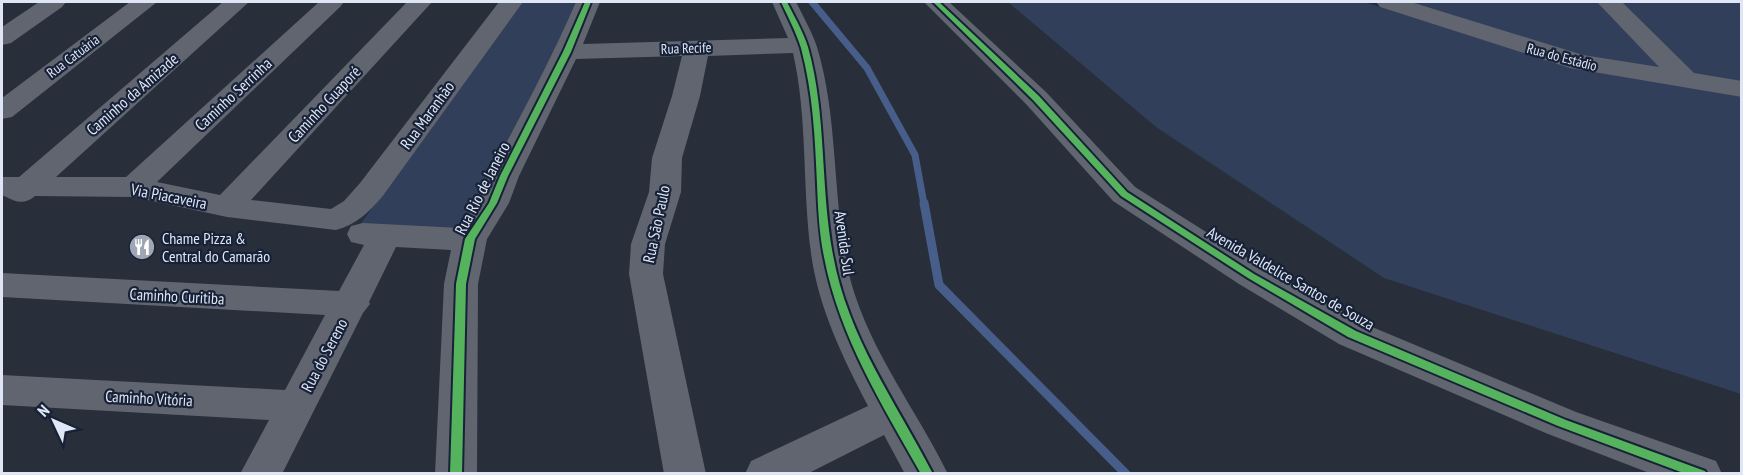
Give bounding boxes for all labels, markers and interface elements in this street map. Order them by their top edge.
street label: Rua Catuária [43,30,103,82]
street label: Rua Recife [660,38,712,58]
street label: Rua do Estádio [1525,39,1599,75]
street label: Caminho da Amizade [82,49,182,139]
street label: Caminho Serrinha [190,53,276,135]
street label: Caminho Guaporé [283,61,365,147]
street label: Rua Maranhão [396,77,458,153]
street label: Rua Rio de Janeiro [450,138,514,238]
street label: Via Piacaveira [128,179,209,213]
street label: Rua São Paulo [638,183,674,265]
street label: Avenida Sul [831,210,859,277]
street label: Avenida Valdelice Santos de Souza [1204,222,1378,334]
place label: Chame Pizza & Central do Camarão [162,228,270,266]
restaurant icon: Chame Pizza & Central do Camarão [127,232,157,262]
street label: Caminho Curitiba [129,284,225,308]
street label: Rua do Sereno [296,315,352,395]
street label: Caminho Vitória [105,386,193,410]
north arrow [24,391,84,451]
text: N [33,401,53,421]

